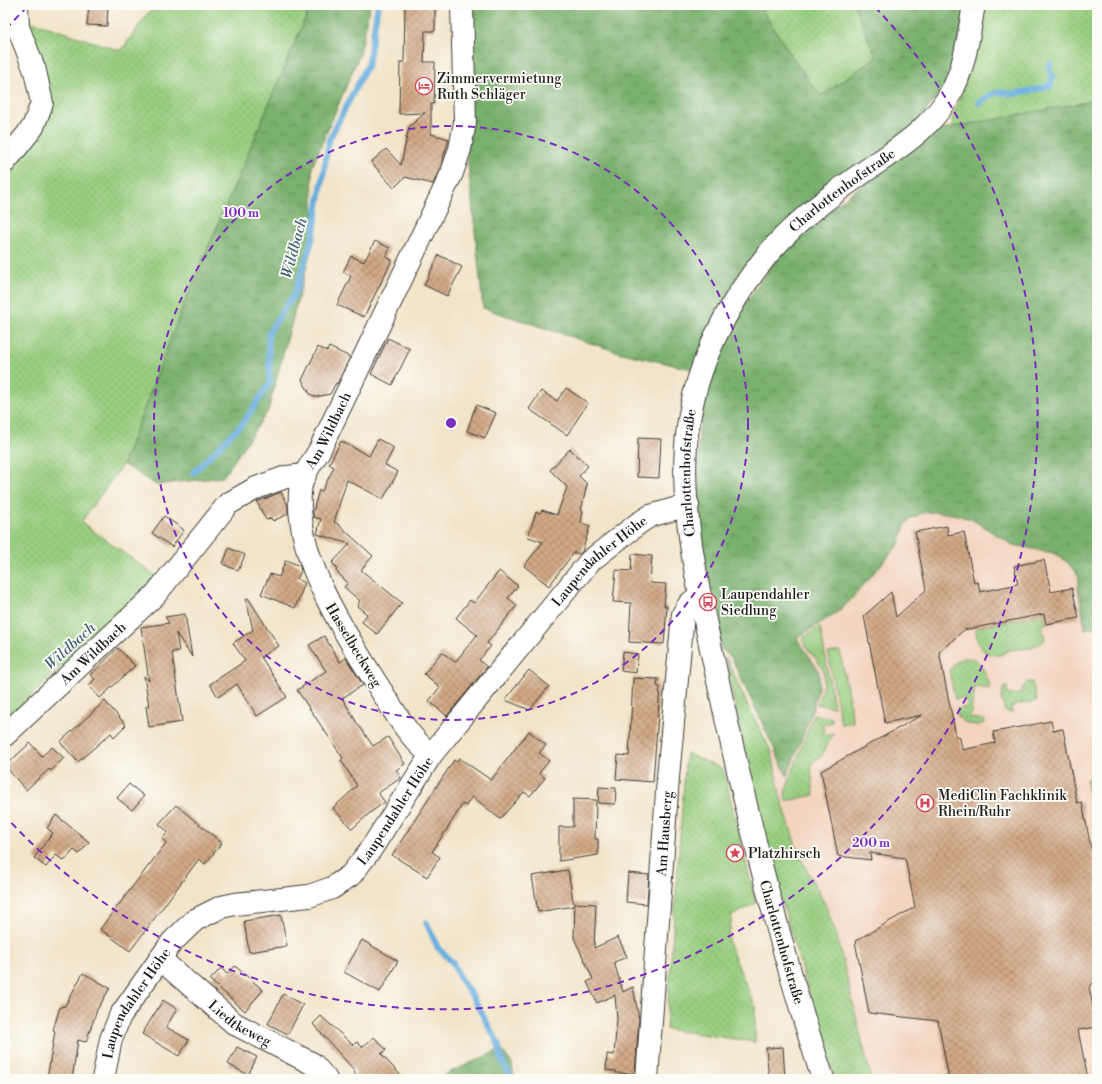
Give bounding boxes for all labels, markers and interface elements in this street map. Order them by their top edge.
place label: Zimmervermietung Ruth Schläger [437,70,562,104]
hotel icon: Zimmervermietung Ruth Schläger [414,76,434,96]
street label: Charlottenhofstraße [786,145,899,237]
text: 100 m [223,206,259,221]
water label: Wildbach [277,215,312,281]
street label: Am Wildbach [301,389,356,474]
street label: Charlottenhofstraße [677,407,701,538]
centre of rings [444,416,458,430]
street label: Laupendahler Höhe [548,512,651,611]
place label: Laupendahler Siedlung [721,586,809,620]
bus stop icon: Laupendahler Siedlung [698,592,718,612]
street label: Hasselbeckweg [321,600,386,692]
water label: Wildbach [41,618,100,674]
street label: Am Wildbach [56,618,131,690]
street label: Laupendahler Höhe [354,753,438,869]
place label: MediClin Fachklinik Rhein/Ruhr [938,787,1067,821]
street label: Am Hausberg [653,790,677,878]
hospital icon: MediClin Fachklinik Rhein/Ruhr [915,793,935,813]
text: 200 m [852,836,890,851]
place icon: Platzhirsch [725,843,745,863]
place label: Platzhirsch [748,845,822,863]
street label: Charlottenhofstraße [755,878,807,1006]
street label: Laupendahler Höhe [99,945,175,1060]
street label: Liedtkeweg [204,997,275,1051]

